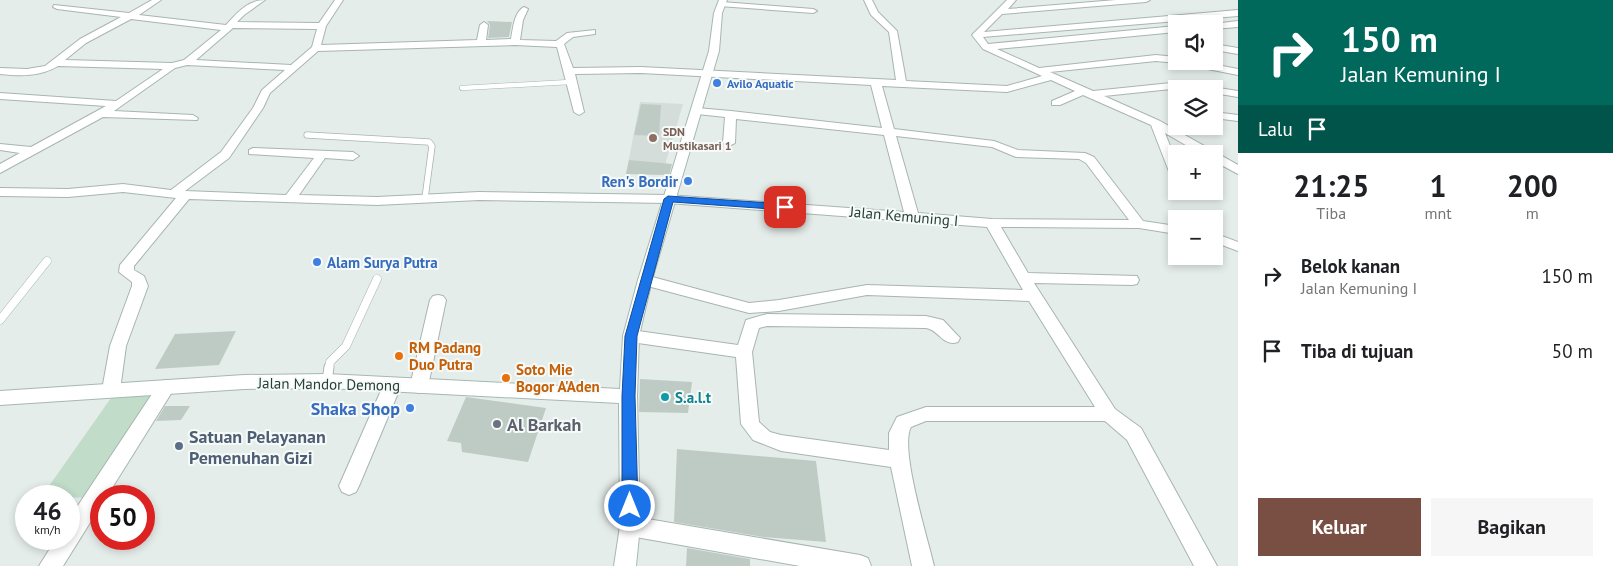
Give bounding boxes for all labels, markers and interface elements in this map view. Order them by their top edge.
map controls [1168,15,1223,265]
button: sound [1168,15,1223,70]
text: 150 m [1341,16,1438,62]
icon: right [1258,20,1323,85]
text: Jalan Kemuning I [1341,60,1501,88]
place label: Avilo Aquatic [727,76,794,91]
marker: Avilo Aquatic [711,77,723,89]
button: layers [1168,80,1223,135]
icon: arrive [1303,115,1331,143]
text: Lalu [1258,117,1293,141]
place label: SDN Mustikasari 1 [663,124,732,153]
marker: SDN Mustikasari 1 [647,132,659,144]
button: + [1168,145,1223,200]
text: 21:25 [1293,166,1369,205]
text: 1 [1430,166,1447,205]
text: 200 [1507,166,1558,205]
place label: Ren's Bordir [601,172,679,191]
marker: Ren's Bordir [682,175,694,187]
pin [764,186,806,228]
icon: arrive [771,193,799,221]
street label: Jalan Kemuning I [848,202,959,230]
text: Tiba [1316,203,1346,223]
text: mnt [1424,203,1452,223]
text: m [1526,203,1539,223]
button: − [1168,210,1223,265]
place label: Alam Surya Putra [327,253,438,272]
text: Belok kanan [1301,254,1400,278]
marker: Alam Surya Putra [311,256,323,268]
icon: right [1258,262,1286,290]
text: 150 m [1541,264,1593,288]
text: Jalan Kemuning I [1301,278,1417,298]
icon: arrive [1258,337,1286,365]
place label: RM Padang Duo Putra [409,338,481,374]
text: Tiba di tujuan [1301,339,1413,363]
text: 50 m [1552,339,1593,363]
marker: RM Padang Duo Putra [393,350,405,362]
place label: Soto Mie Bogor A'Aden [516,360,600,396]
marker: Soto Mie Bogor A'Aden [500,372,512,384]
street label: Jalan Mandor Demong [257,373,400,395]
place label: S.a.l.t [675,388,712,407]
marker: S.a.l.t [659,391,671,403]
place label: Shaka Shop [311,397,400,420]
marker: Shaka Shop [404,402,416,414]
place label: Al Barkah [507,413,581,436]
marker: Al Barkah [491,418,503,430]
place label: Satuan Pelayanan Pemenuhan Gizi [189,425,326,469]
marker: Satuan Pelayanan Pemenuhan Gizi [173,440,185,452]
position arrow [603,479,655,531]
speed limit sign: 50 [90,485,155,550]
text: 46 [33,495,62,527]
button: Keluar [1258,498,1421,556]
button: Bagikan [1431,498,1593,556]
text: km/h [34,522,61,537]

